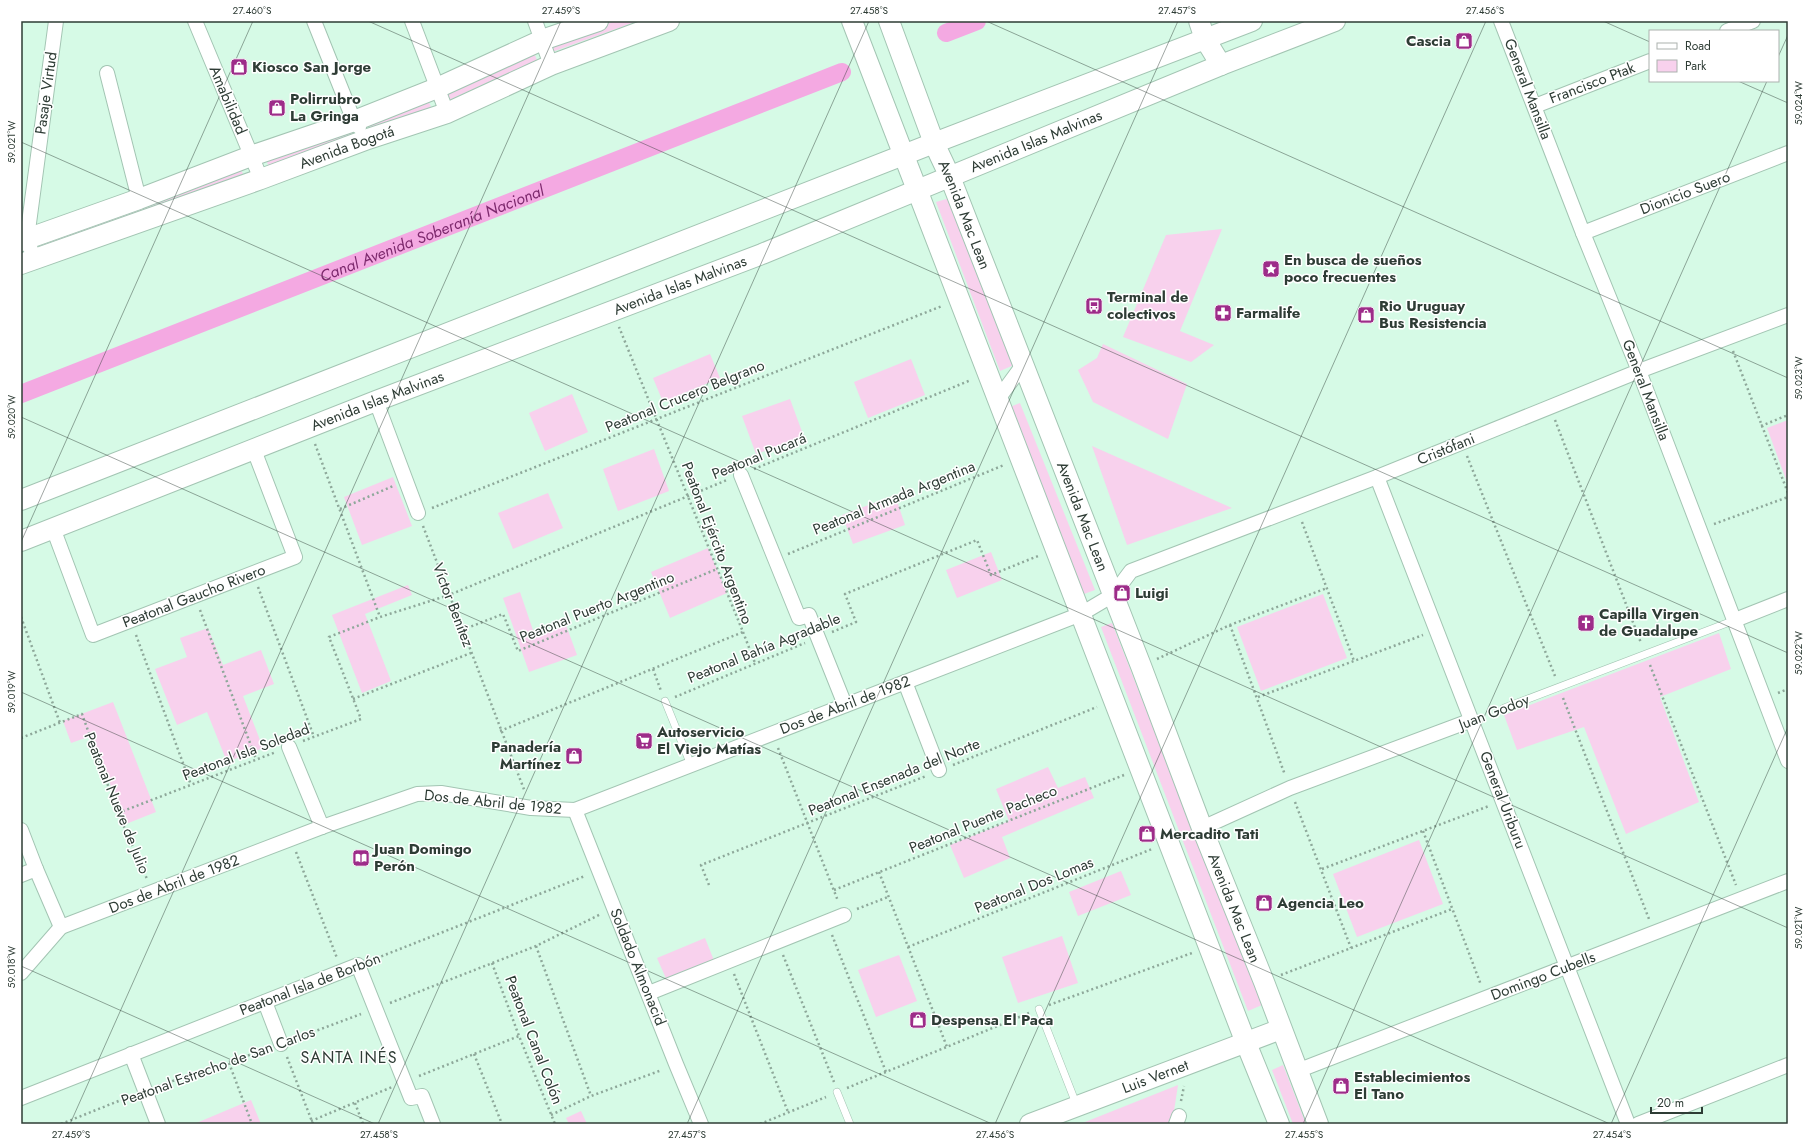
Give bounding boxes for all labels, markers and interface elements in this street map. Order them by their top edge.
text: 27.460°S [233,3,272,18]
text: 27.459°S [542,3,581,18]
text: 27.458°S [850,3,889,18]
text: 27.457°S [1158,3,1196,18]
text: 27.456°S [1466,3,1505,18]
place label: Cascia [1406,30,1451,52]
legend [1649,30,1779,82]
shop icon: Cascia [1454,31,1474,51]
street label: General Mansilla [1499,35,1557,143]
text: Road [1685,37,1711,55]
street label: Pasaje Virtud [29,50,63,136]
place label: Kiosco San Jorge [252,56,372,78]
street label: Francisco Ptak [1546,56,1638,109]
shop icon: Kiosco San Jorge [229,57,249,77]
text: Park [1685,57,1707,75]
street label: Amabilidad [204,62,252,138]
text: 59.024°W [1791,81,1806,125]
place label: Polirrubro La Gringa [290,88,361,127]
shop icon: Polirrubro La Gringa [267,98,287,118]
street label: Avenida Islas Malvinas [967,104,1105,178]
street label: Avenida Bogotá [296,120,397,175]
text: 59.021°W [4,121,19,163]
street label: Avenida Mac Lean [933,156,996,273]
street label: Dionicio Suero [1637,166,1733,220]
water label: Canal Avenida Soberanía Nacional [316,178,548,287]
place label: En busca de sueños poco frecuentes [1284,249,1422,288]
street label: Avenida Islas Malvinas [610,250,750,321]
place icon: En busca de sueños poco frecuentes [1261,259,1281,279]
place label: Terminal de colectivos [1107,286,1189,325]
place label: Rio Uruguay Bus Resistencia [1379,295,1487,334]
bus stop icon: Terminal de colectivos [1084,296,1104,316]
place label: Farmalife [1236,302,1301,324]
pharmacy icon: Farmalife [1213,303,1233,323]
shop icon: Rio Uruguay Bus Resistencia [1356,305,1376,325]
street label: General Mansilla [1617,336,1675,444]
street label: Peatonal Crucero Belgrano [602,354,768,438]
text: 59.023°W [1791,356,1806,400]
street label: Avenida Islas Malvinas [308,365,447,437]
text: 59.020°W [4,395,19,439]
street label: Peatonal Pucará [708,427,810,485]
street label: Cristófani [1414,427,1478,471]
street label: Peatonal Armada Argentina [810,455,978,541]
street label: Avenida Mac Lean [1051,458,1114,574]
street label: Peatonal Ejército Argentino [676,459,758,627]
street label: Peatonal Gaucho Rivero [119,559,269,633]
street label: Víctor Benítez [427,560,479,650]
street label: Peatonal Puerto Argentino [516,566,678,648]
place label: Luigi [1135,582,1169,604]
shop icon: Luigi [1112,583,1132,603]
place label: Capilla Virgen de Guadalupe [1599,603,1699,642]
street label: Peatonal Bahía Agradable [684,607,844,689]
church icon: Capilla Virgen de Guadalupe [1576,613,1596,633]
text: 59.022°W [1791,631,1806,675]
street label: Dos de Abril de 1982 [777,670,913,740]
text: 59.019°W [4,671,19,713]
street label: Juan Godoy [1454,688,1533,736]
street label: Peatonal Isla Soledad [179,718,313,786]
place label: Autoservicio El Viejo Matías [656,721,761,760]
street label: Peatonal Nueve de Julio [79,729,155,877]
supermarket icon: Autoservicio El Viejo Matías [634,731,654,751]
street label: Peatonal Ensenada del Norte [805,732,983,822]
place label: Panadería Martínez [491,736,561,775]
shop icon: Panadería Martínez [564,746,584,766]
street label: General Uriburu [1474,748,1532,852]
street label: Peatonal Puente Pacheco [906,779,1060,859]
street label: Dos de Abril de 1982 [423,784,563,820]
place label: Mercadito Tati [1160,823,1259,845]
shop icon: Mercadito Tati [1137,824,1157,844]
place label: Juan Domingo Perón [371,838,472,877]
library icon: Juan Domingo Perón [351,848,371,868]
street label: Dos de Abril de 1982 [106,849,242,919]
street label: Avenida Mac Lean [1202,850,1266,966]
street label: Peatonal Dos Lomas [971,851,1097,919]
place label: Agencia Leo [1276,892,1364,914]
shop icon: Agencia Leo [1254,893,1274,913]
street label: Soldado Almonacid [604,905,672,1029]
text: 59.021°W [1791,907,1806,949]
text: 59.018°W [4,946,19,988]
street label: Domingo Cubells [1487,946,1599,1006]
street label: Peatonal Isla de Borbón [236,947,384,1021]
street label: Peatonal Canal Colón [499,973,569,1107]
place label: Despensa El Paca [931,1009,1053,1031]
shop icon: Despensa El Paca [908,1010,928,1030]
street label: Peatonal Estrecho de San Carlos [118,1021,318,1111]
district label: SANTA INÉS [301,1046,397,1069]
street label: Luis Vernet [1119,1054,1192,1099]
place label: Establecimientos El Tano [1354,1066,1470,1105]
shop icon: Establecimientos El Tano [1331,1076,1351,1096]
scale bar [1651,1089,1702,1115]
text: 20 m [1657,1094,1684,1112]
text: 27.459°S [52,1127,91,1142]
text: 27.458°S [360,1127,399,1142]
text: 27.457°S [668,1127,706,1142]
text: 27.456°S [976,1127,1015,1142]
text: 27.455°S [1285,1127,1324,1142]
text: 27.454°S [1593,1127,1632,1142]

